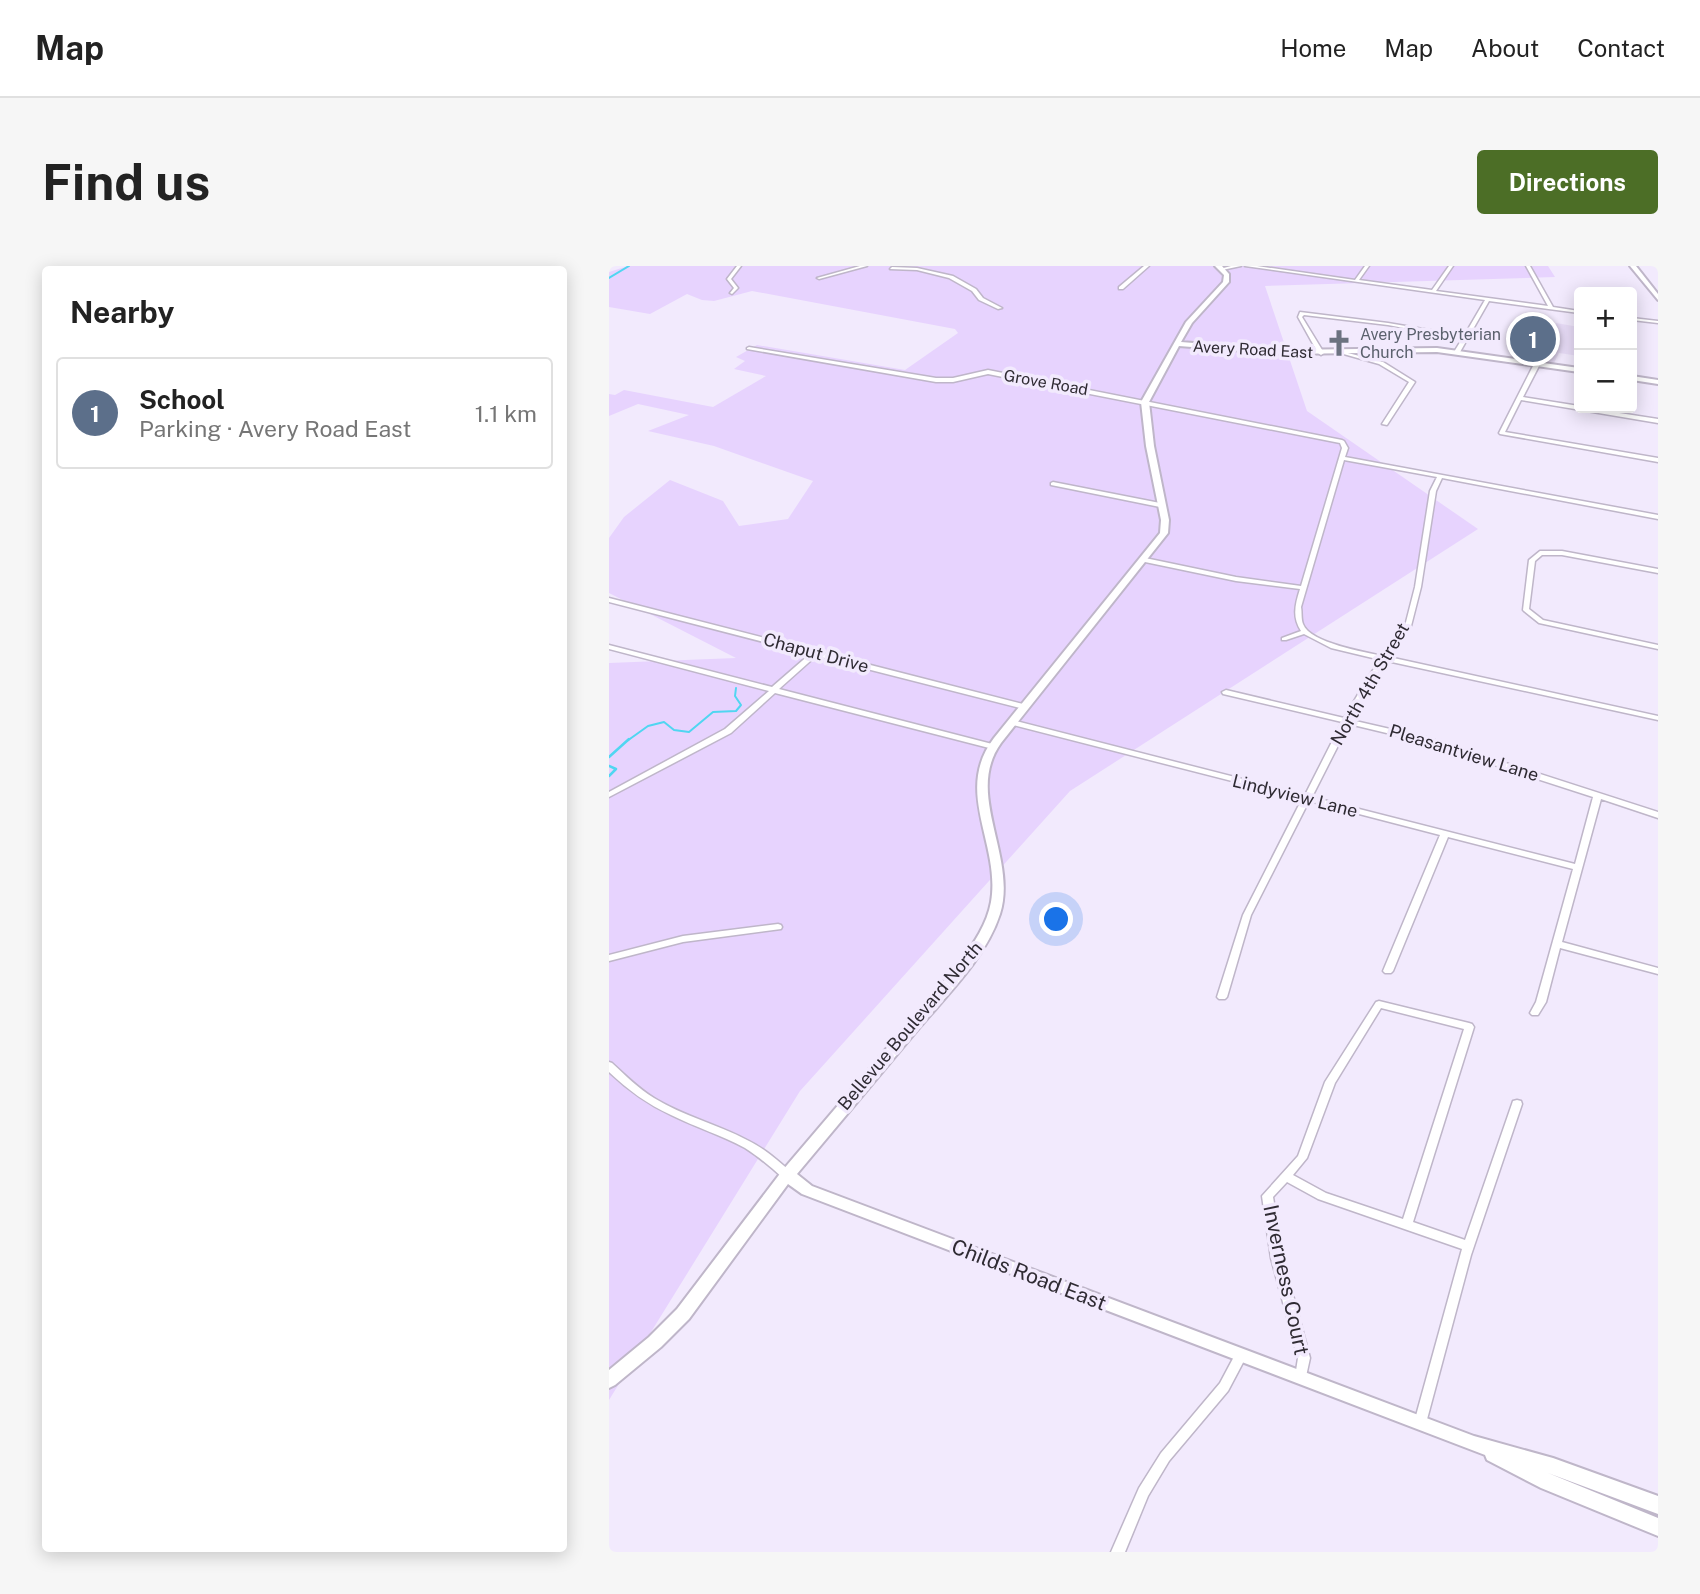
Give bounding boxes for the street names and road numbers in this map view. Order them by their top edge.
street label: Avery Road East [1192,337,1314,362]
street label: Grove Road [1002,366,1090,399]
street label: North 4th Street [1326,619,1413,749]
street label: Chaput Drive [761,628,871,677]
street label: Pleasantview Lane [1387,720,1541,785]
street label: Lindyview Lane [1230,770,1360,821]
street label: Bellevue Boulevard North [833,937,986,1114]
street label: Inverness Court [1258,1202,1315,1357]
street label: Childs Road East [948,1234,1110,1316]

